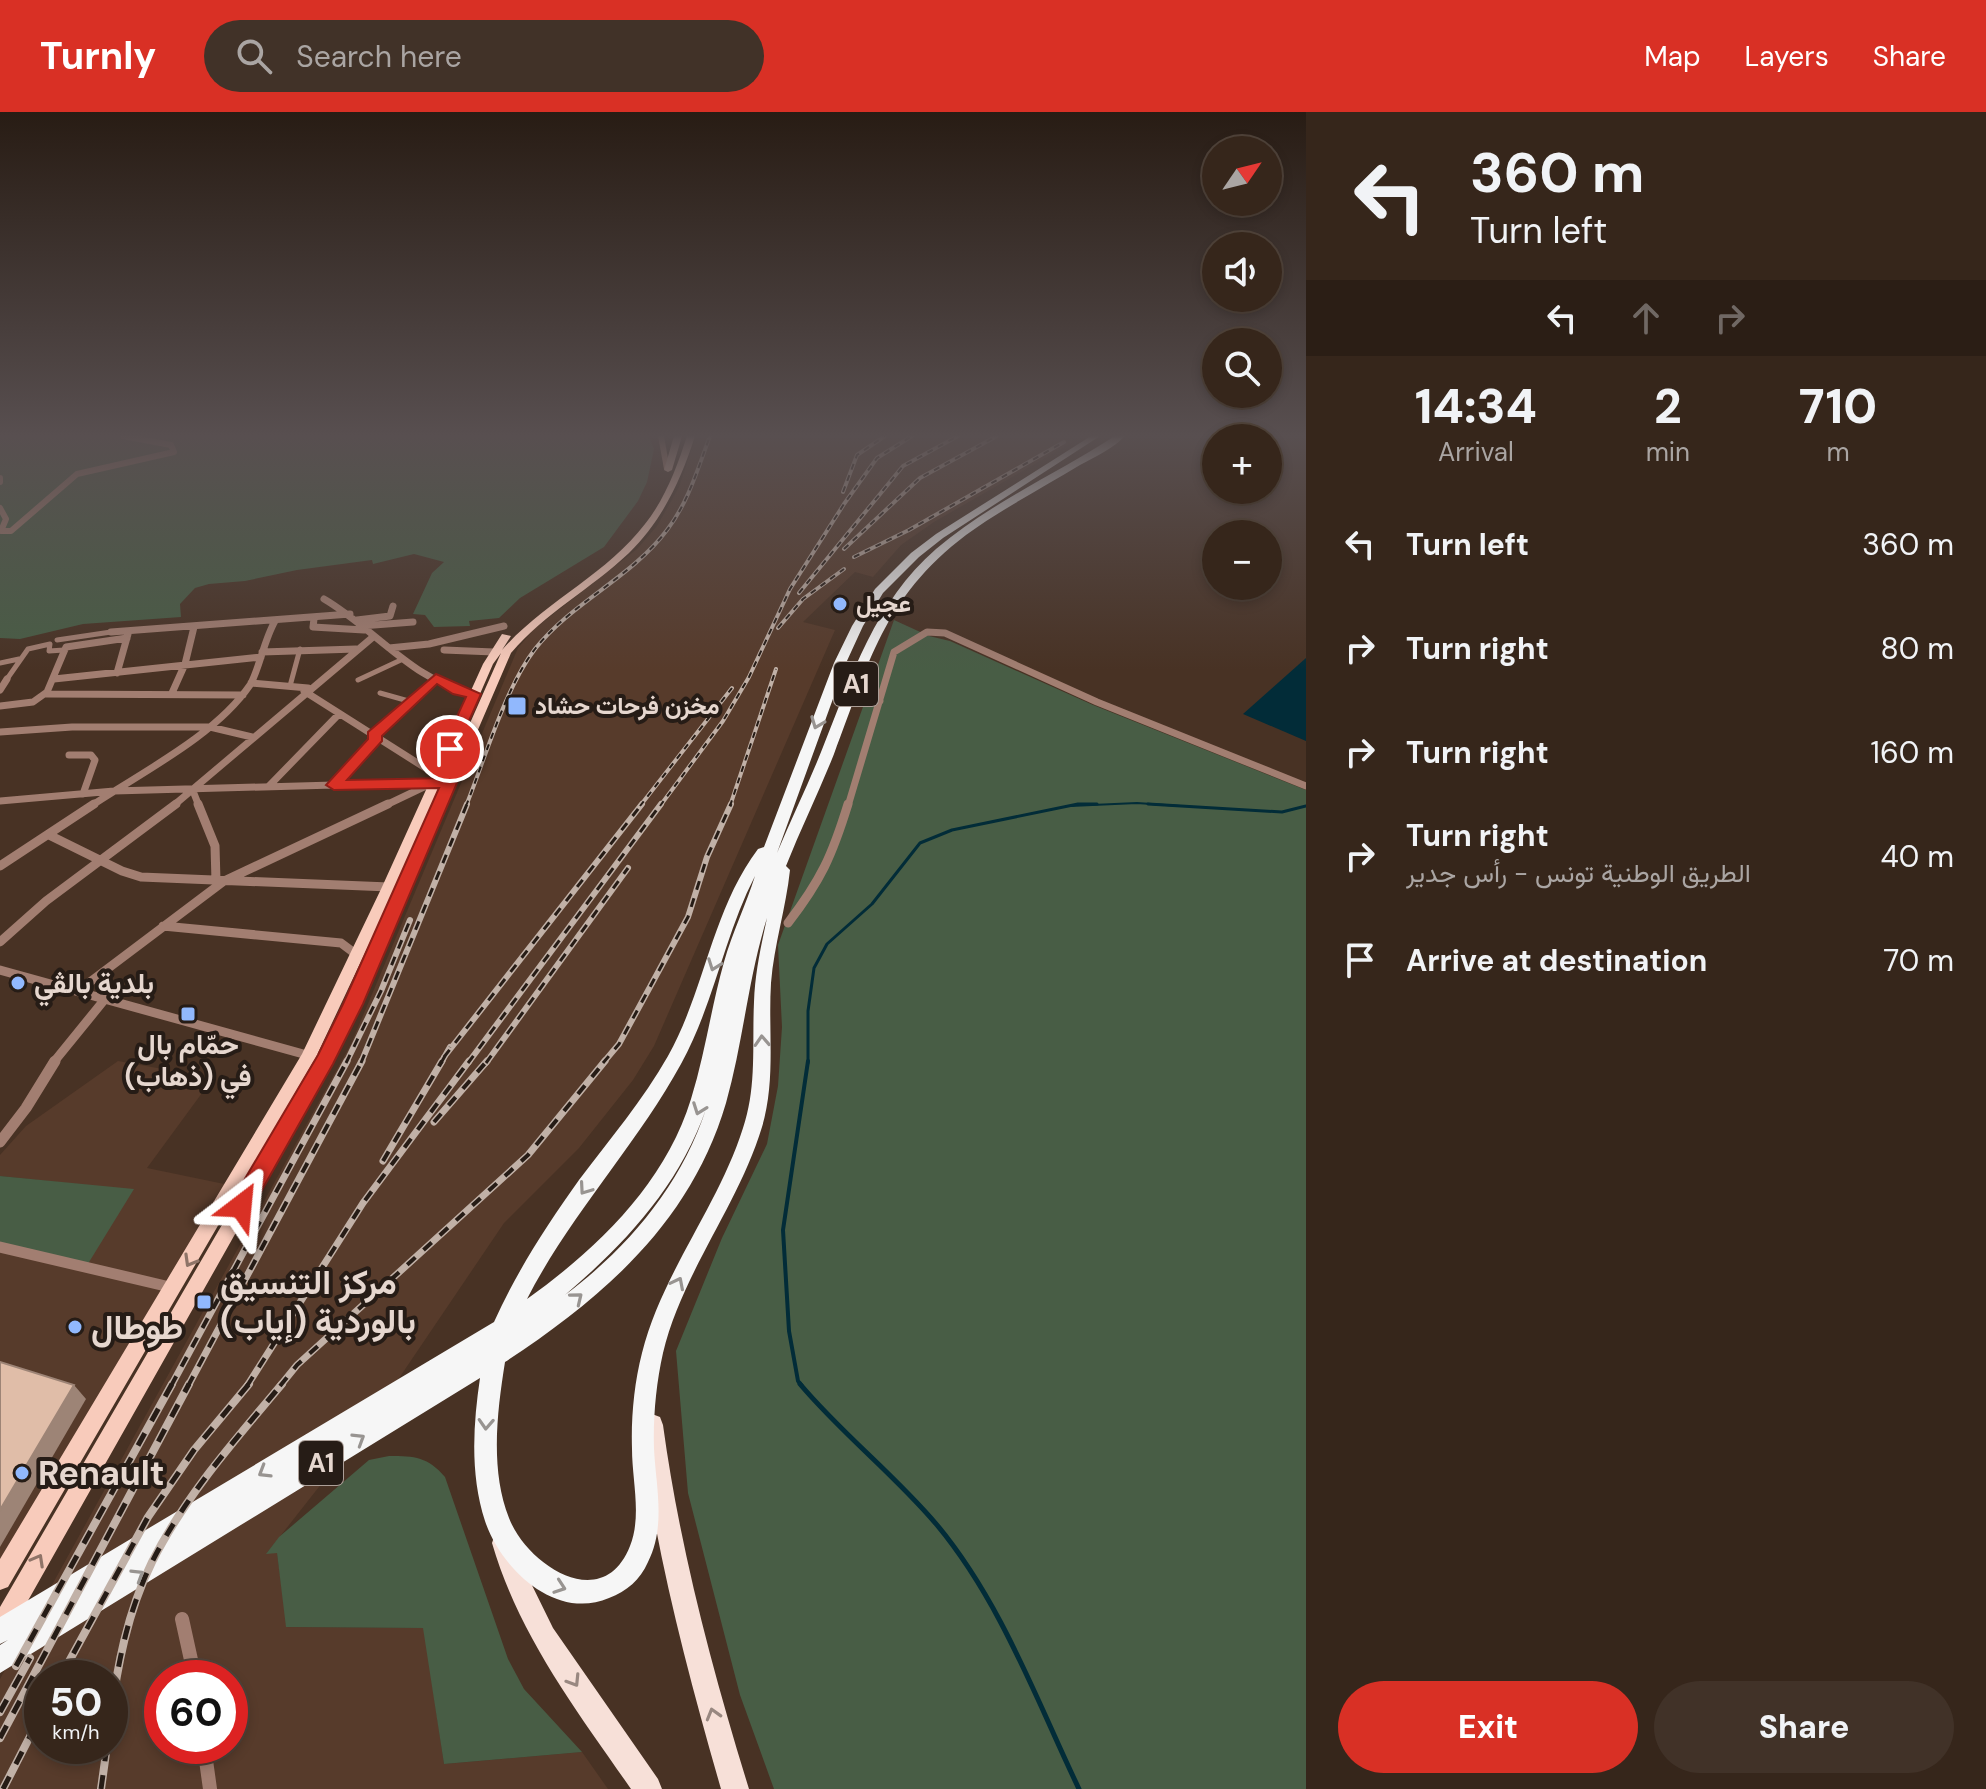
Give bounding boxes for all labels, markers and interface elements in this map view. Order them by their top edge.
search box [204,20,764,92]
text: Turnly [40,31,156,81]
icon: search [232,34,276,78]
text: Search here [296,37,462,76]
text: Map [1644,38,1701,75]
text: Layers [1745,38,1829,75]
text: Share [1873,38,1946,75]
north arrow [1202,136,1282,216]
map controls [1202,136,1282,600]
text: 360 m [1470,136,1645,209]
icon: left [1338,144,1442,248]
text: Turn left [1470,207,1607,254]
button: sound [1202,232,1282,312]
icon: left [1540,296,1584,340]
icon: ahead [1624,296,1668,340]
icon: right [1708,296,1752,340]
button: search [1202,328,1282,408]
text: 14:34 [1415,375,1537,438]
text: 2 [1654,375,1682,438]
text: 710 [1799,375,1877,438]
button: + [1202,424,1282,504]
text: Arrival [1438,435,1514,469]
text: min [1646,435,1690,469]
text: m [1826,435,1850,469]
button: − [1202,520,1282,600]
icon: left [1338,522,1382,566]
text: Turn left [1406,525,1529,564]
text: 360 m [1862,525,1954,564]
place label: عجيل [856,588,911,619]
marker: عجيل [831,595,849,613]
icon: right [1338,626,1382,670]
text: Turn right [1406,629,1549,668]
text: 80 m [1881,629,1954,668]
road number: A1 [834,662,878,706]
place label: مخزن فرحات حشاد [535,690,720,721]
marker: مخزن فرحات حشاد [506,695,528,717]
pin [416,715,484,783]
one-way arrow [811,715,827,729]
icon: arrive [428,727,472,771]
icon: right [1338,730,1382,774]
text: Turn right [1406,733,1549,772]
text: 160 m [1871,733,1954,772]
text: Turn right [1406,816,1549,855]
icon: right [1338,834,1382,878]
text: 40 m [1881,837,1954,876]
text: الطريق الوطنية تونس - رأس جدير [1406,856,1751,890]
icon: arrive [1338,938,1382,982]
text: Arrive at destination [1406,941,1707,980]
text: 70 m [1883,941,1954,980]
one-way arrow [707,957,724,971]
place label: بلدية بالڤي [34,965,154,1007]
marker: بلدية بالڤي [9,974,27,992]
marker: حمّام بال في (ذهاب) [179,1005,197,1023]
place label: حمّام بال في (ذهاب) [124,1026,252,1100]
one-way arrow [754,1034,771,1047]
one-way arrow [692,1101,709,1115]
position arrow [199,1164,283,1248]
one-way arrow [580,1180,595,1194]
one-way arrow [184,1252,200,1266]
place label: مركز التنسيق بالوردية (إياب) [220,1260,416,1344]
one-way arrow [669,1276,684,1291]
marker: مركز التنسيق بالوردية (إياب) [195,1293,213,1311]
one-way arrow [568,1293,582,1308]
place label: طوطال [91,1305,183,1350]
marker: طوطال [66,1318,84,1336]
one-way arrow [478,1418,495,1431]
one-way arrow [350,1434,365,1449]
road number: A1 [299,1441,343,1485]
place label: Renault [38,1451,165,1496]
one-way arrow [258,1462,273,1478]
marker: Renault [13,1464,31,1482]
one-way arrow [28,1554,44,1569]
one-way arrow [129,1569,144,1585]
one-way arrow [552,1578,566,1594]
speed limit sign: 60 [144,1660,248,1764]
one-way arrow [565,1672,580,1687]
text: 50 [49,1676,103,1728]
button: Exit [1338,1681,1638,1773]
button: Share [1654,1681,1954,1773]
one-way arrow [706,1708,722,1722]
text: km/h [52,1719,100,1745]

